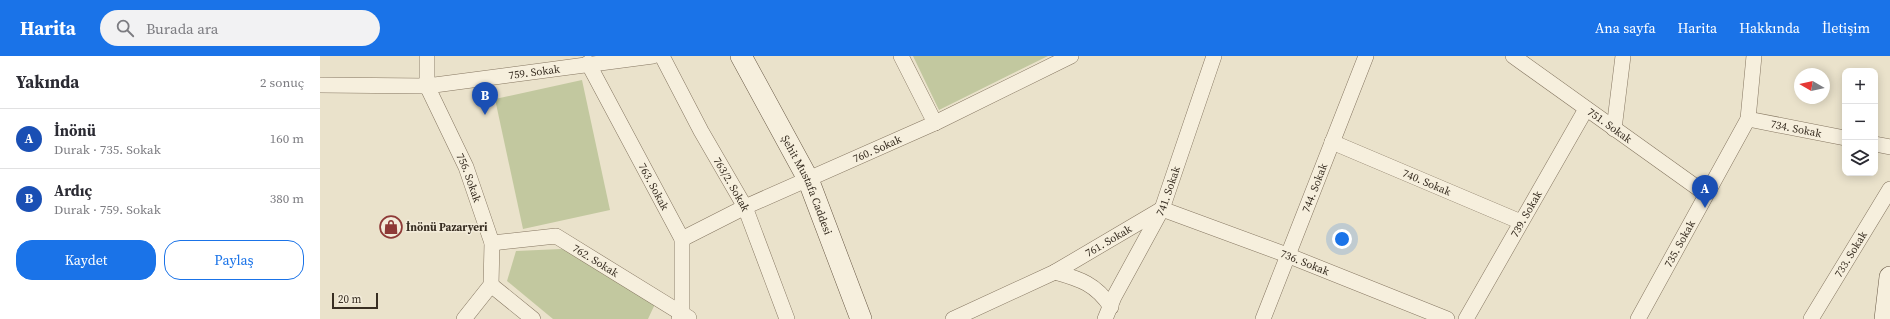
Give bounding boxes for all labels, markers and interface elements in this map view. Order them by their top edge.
search box [100,10,380,46]
text: Harita [20,15,76,41]
icon: search [114,17,136,39]
text: Burada ara [146,18,219,39]
text: Ana sayfa [1595,18,1656,38]
text: Harita [1678,18,1717,38]
text: Hakkında [1739,18,1800,38]
text: İletişim [1822,18,1870,38]
street label: 759. Sokak [507,61,562,83]
north arrow [1794,68,1830,104]
map controls [1842,68,1878,176]
button: + [1842,68,1878,104]
text: Yakında [16,70,79,94]
text: 2 sonuç [260,74,304,91]
pin: B [472,82,498,115]
street label: 751. Sokak [1584,104,1636,147]
button: − [1842,104,1878,140]
street label: 734. Sokak [1769,116,1824,141]
text: İnönü [54,120,96,141]
text: A [25,130,33,147]
text: 160 m [270,130,304,147]
street label: 760. Sokak [850,131,905,166]
street label: Şehit Mustafa Caddesi [778,132,836,237]
button: layers [1842,140,1878,176]
text: Durak · 735. Sokak [54,141,161,158]
street label: 756. Sokak [453,150,485,205]
street label: 763/2. Sokak [710,154,754,214]
street label: 763. Sokak [635,160,673,214]
street label: 744. Sokak [1298,160,1331,214]
street label: 741. Sokak [1152,163,1184,219]
street label: 740. Sokak [1400,165,1454,199]
pin: A [1692,175,1718,208]
text: Ardıç [54,180,92,201]
street label: 739. Sokak [1507,187,1546,240]
text: B [25,190,33,207]
text: 380 m [270,190,304,207]
text: Durak · 759. Sokak [54,201,161,218]
shop icon: İnönü Pazaryeri [378,214,404,240]
street label: 735. Sokak [1660,217,1699,270]
place label: İnönü Pazaryeri [406,220,488,235]
street label: 761. Sokak [1082,221,1135,260]
street label: 733. Sokak [1831,227,1871,280]
your location [1332,229,1352,249]
button: Kaydet [16,240,156,280]
button: Paylaş [164,240,304,280]
street label: 762. Sokak [570,241,622,281]
street label: 736. Sokak [1278,246,1333,279]
scale bar [332,291,378,310]
text: 20 m [338,292,361,307]

